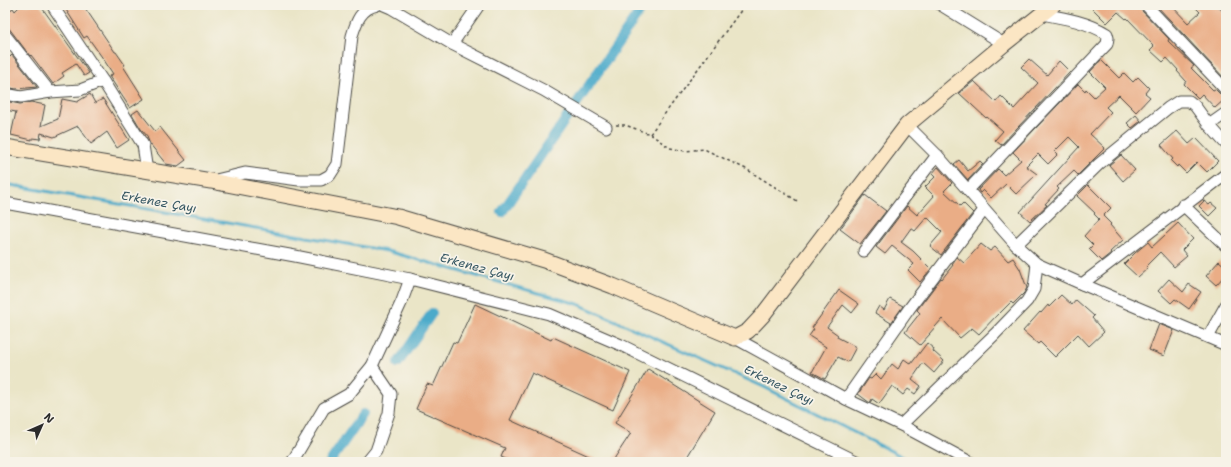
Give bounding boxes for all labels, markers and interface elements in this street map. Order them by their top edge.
water label: Erkenez Çayı [120,188,198,216]
water label: Erkenez Çayı [438,249,516,285]
water label: Erkenez Çayı [741,361,817,409]
north arrow [22,405,62,445]
text: N [40,410,57,427]

